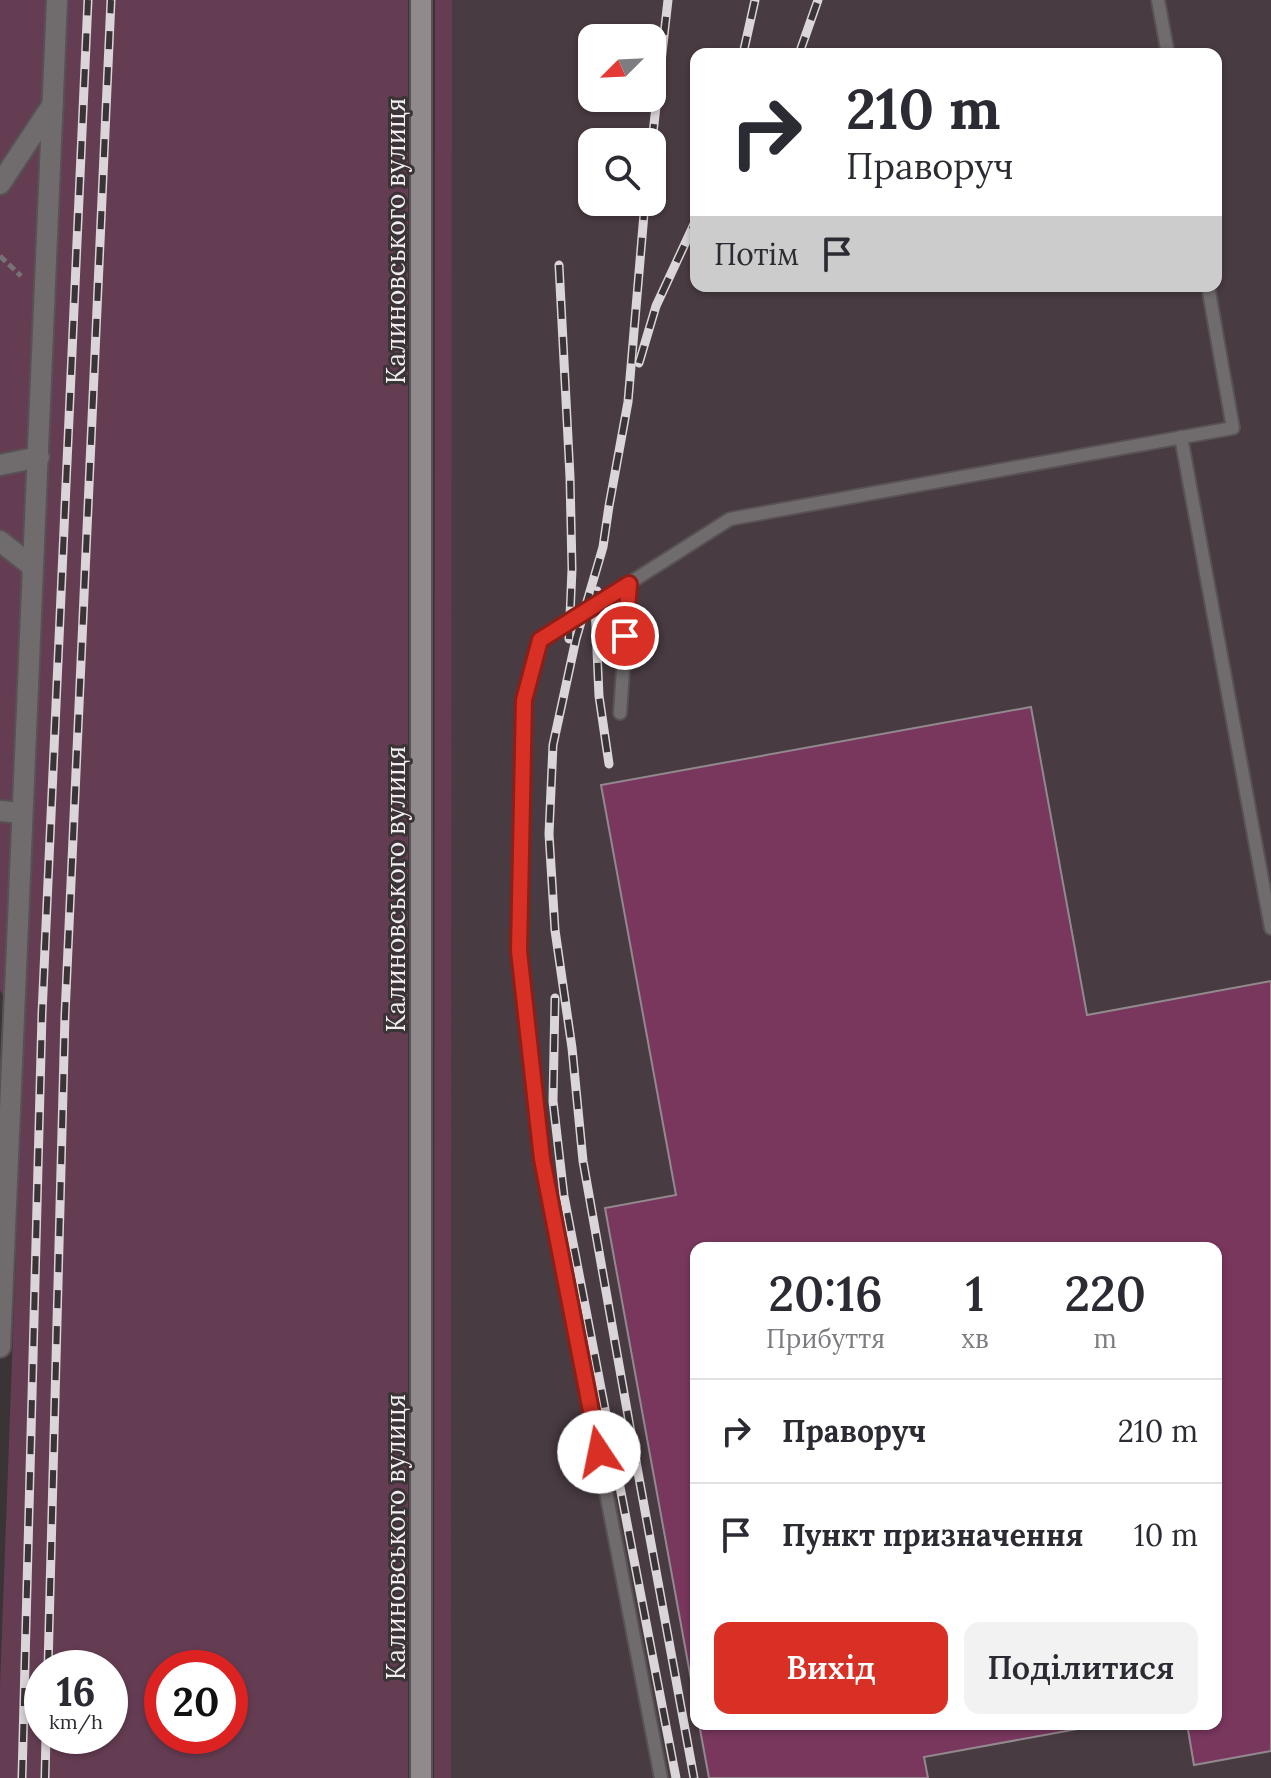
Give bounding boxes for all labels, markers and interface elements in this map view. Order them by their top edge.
north arrow [578,24,666,112]
map controls [578,24,666,216]
text: 210 m [846,73,1000,144]
icon: right [714,80,818,184]
street label: Калиновського вулиця [379,98,412,384]
button: search [578,128,666,216]
text: Праворуч [846,143,1014,189]
icon: arrive [815,232,859,276]
text: Потім [714,235,799,273]
pin [591,602,659,670]
icon: arrive [603,614,647,658]
street label: Калиновського вулиця [379,746,412,1032]
text: 20:16 [768,1263,883,1324]
text: 1 [965,1263,984,1324]
text: 220 [1064,1263,1146,1324]
text: Прибуття [766,1322,885,1355]
text: хв [961,1322,988,1355]
text: m [1094,1322,1117,1355]
street label: Калиновського вулиця [379,1394,412,1680]
icon: right [714,1409,758,1453]
position arrow [557,1410,641,1494]
text: Праворуч [782,1412,926,1450]
text: 210 m [1118,1412,1198,1450]
icon: arrive [714,1513,758,1557]
text: Пункт призначення [782,1516,1084,1554]
text: 10 m [1134,1516,1198,1554]
button: Вихід [714,1622,948,1714]
button: Поділитися [964,1622,1198,1714]
speed limit sign: 20 [144,1650,248,1754]
text: 16 [56,1666,96,1717]
text: km/h [49,1709,103,1734]

